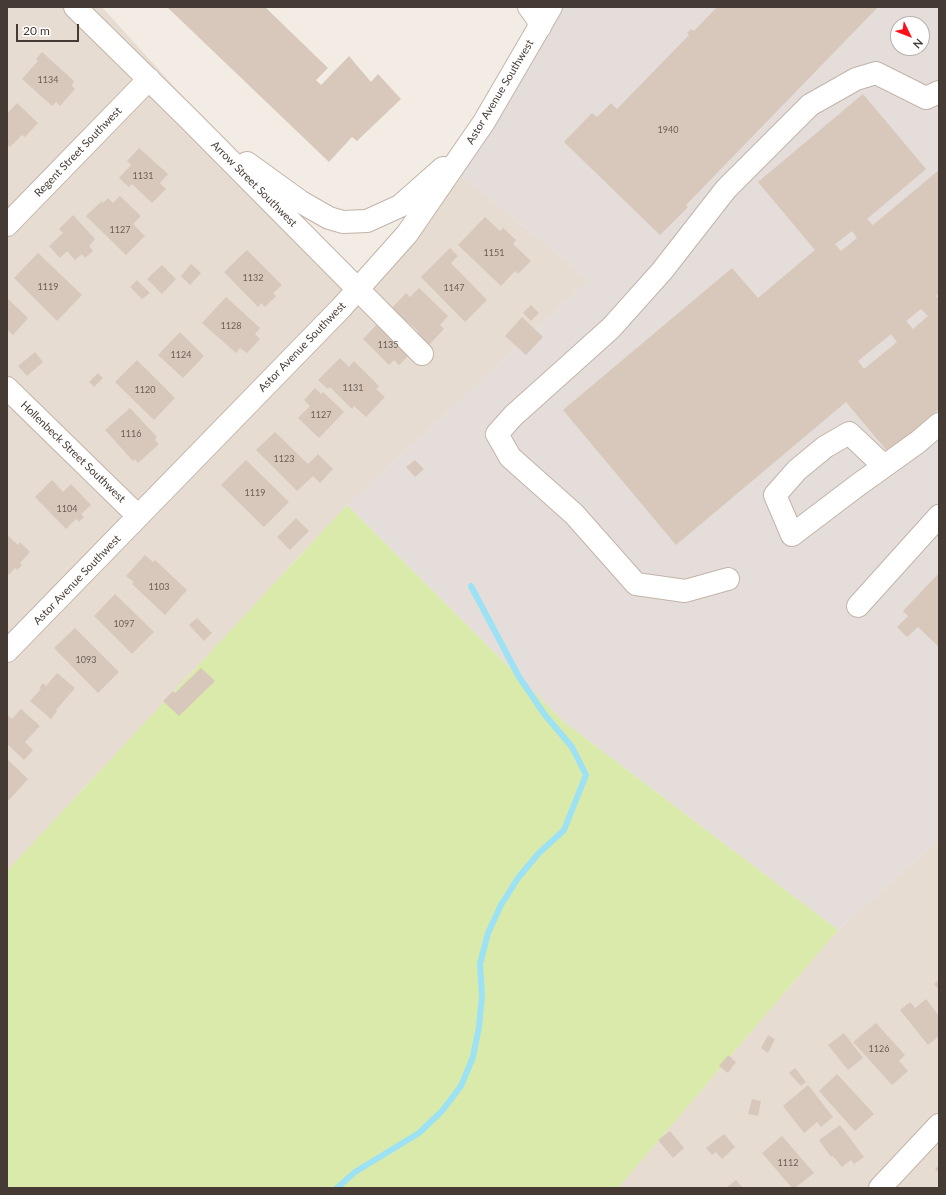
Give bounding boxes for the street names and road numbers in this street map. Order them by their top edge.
street label: Astor Avenue Southwest [463,37,537,147]
street label: Regent Street Southwest [32,104,124,200]
street label: Arrow Street Southwest [208,138,300,230]
street label: Astor Avenue Southwest [256,299,348,395]
street label: Hollenbeck Street Southwest [18,398,128,506]
street label: Astor Avenue Southwest [31,532,123,628]

